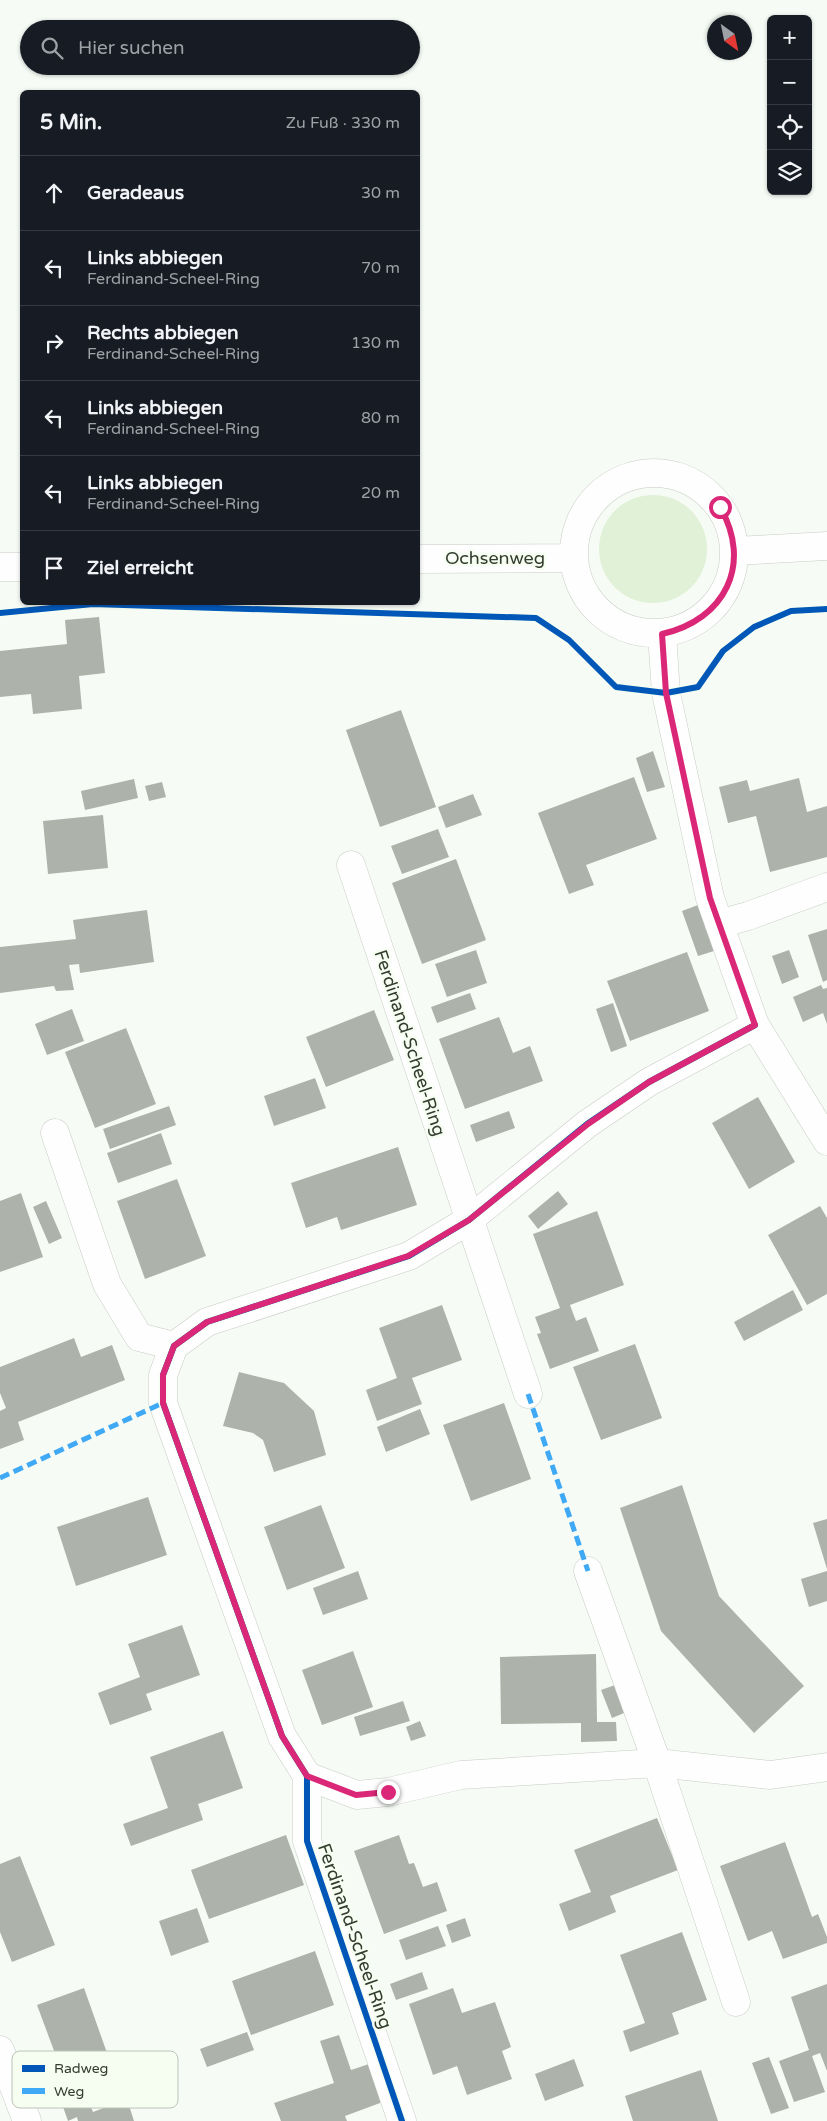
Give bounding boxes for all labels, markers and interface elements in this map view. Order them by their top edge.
north arrow [707,15,752,60]
map controls [767,15,812,195]
button: + [767,15,812,60]
search box [20,20,420,75]
icon: search [38,34,66,62]
text: Hier suchen [78,37,185,59]
button: − [767,60,812,105]
button: locate [767,105,812,150]
text: 5 Min. [40,110,102,135]
text: Zu Fuß · 330 m [286,113,400,133]
button: layers [767,150,812,195]
icon: ahead [40,179,68,207]
text: Geradeaus [87,182,184,204]
text: 30 m [361,183,400,203]
text: Links abbiegen [87,247,223,269]
icon: left [40,254,68,282]
text: 70 m [361,258,400,278]
text: Ferdinand-Scheel-Ring [87,269,260,289]
text: Rechts abbiegen [87,322,239,344]
icon: right [40,329,68,357]
text: 130 m [351,333,400,353]
text: Ferdinand-Scheel-Ring [87,344,260,364]
text: Links abbiegen [87,397,223,419]
icon: left [40,404,68,432]
text: 80 m [361,408,400,428]
text: Ferdinand-Scheel-Ring [87,419,260,439]
text: Links abbiegen [87,472,223,494]
icon: left [40,479,68,507]
text: 20 m [361,483,400,503]
text: Ferdinand-Scheel-Ring [87,494,260,514]
route start [709,496,732,519]
street label: Ochsenweg [445,547,545,569]
icon: arrive [40,554,68,582]
text: Ziel erreicht [87,557,194,579]
street label: Ferdinand-Scheel-Ring [369,947,451,1139]
route end [377,1781,400,1804]
street label: Ferdinand-Scheel-Ring [313,1840,397,2032]
legend [12,2051,178,2108]
text: Radweg [54,2060,108,2077]
text: Weg [54,2083,84,2100]

